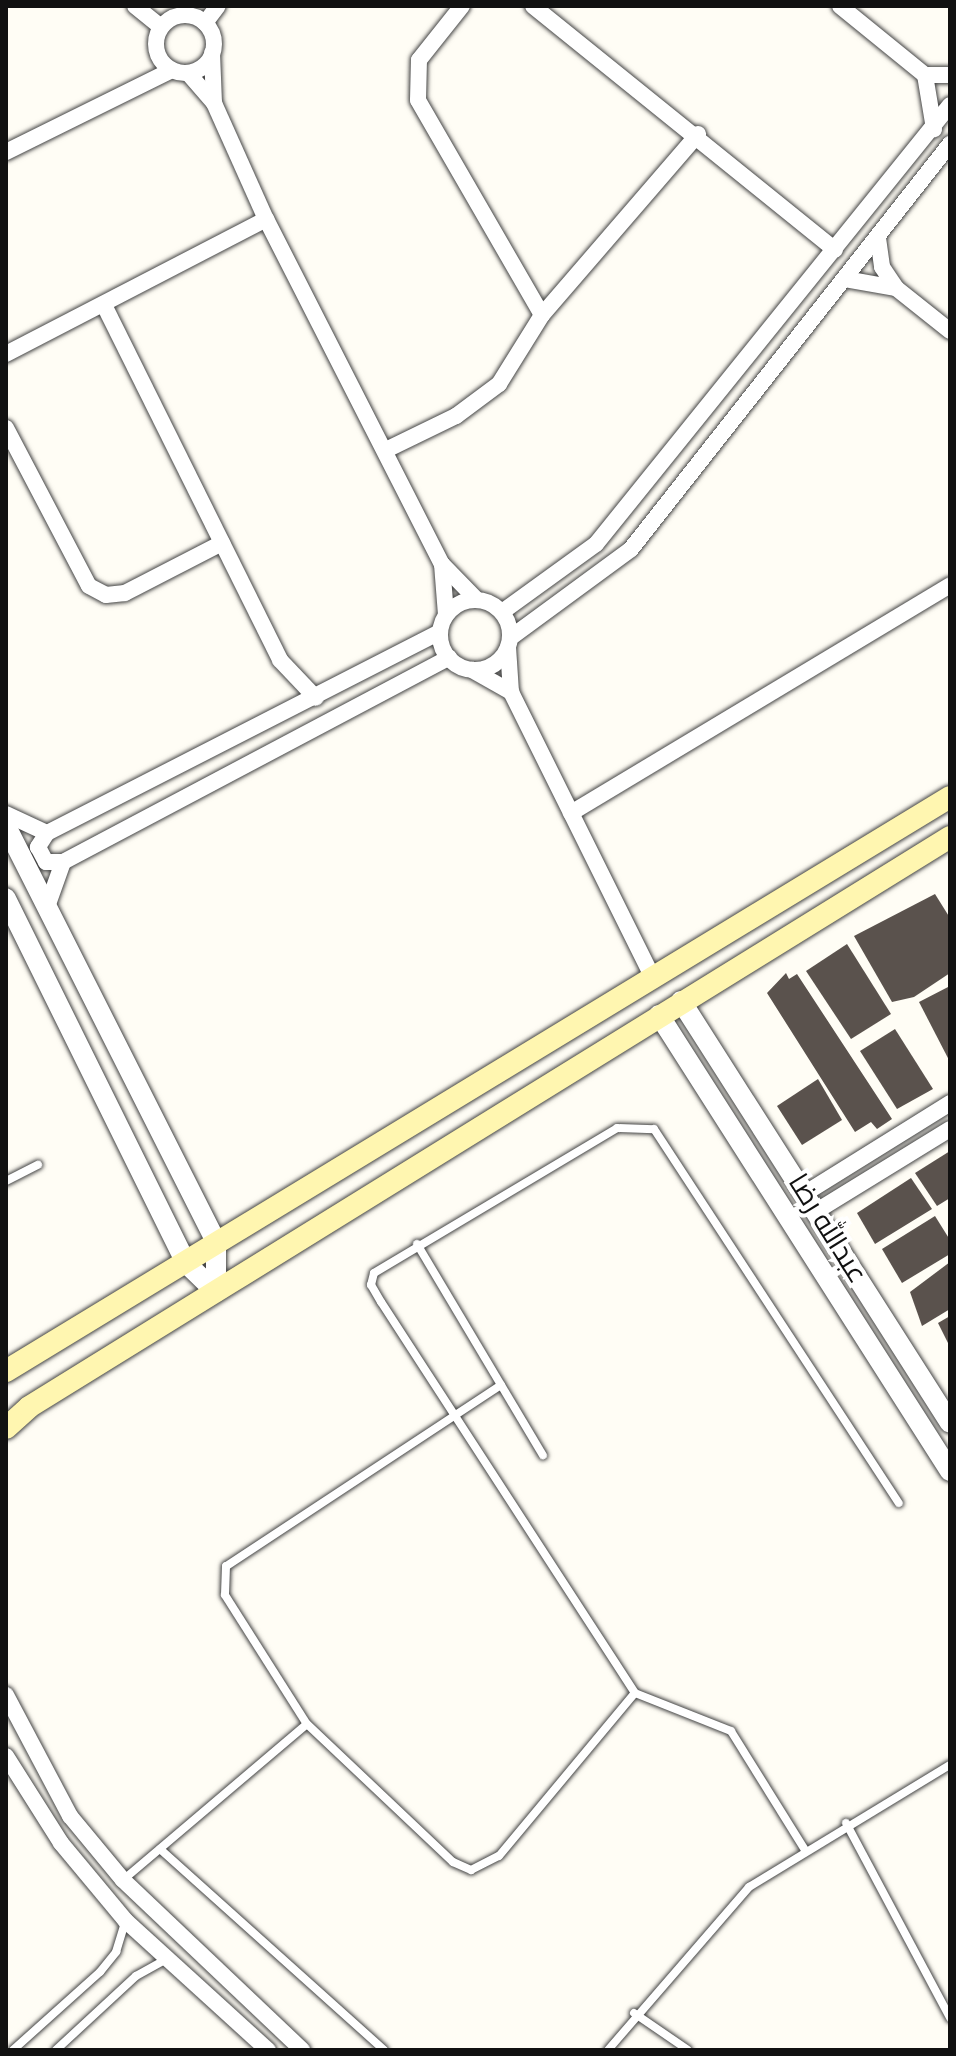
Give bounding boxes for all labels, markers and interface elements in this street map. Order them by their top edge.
street label: عبدالله رضا [780,1168,874,1290]

